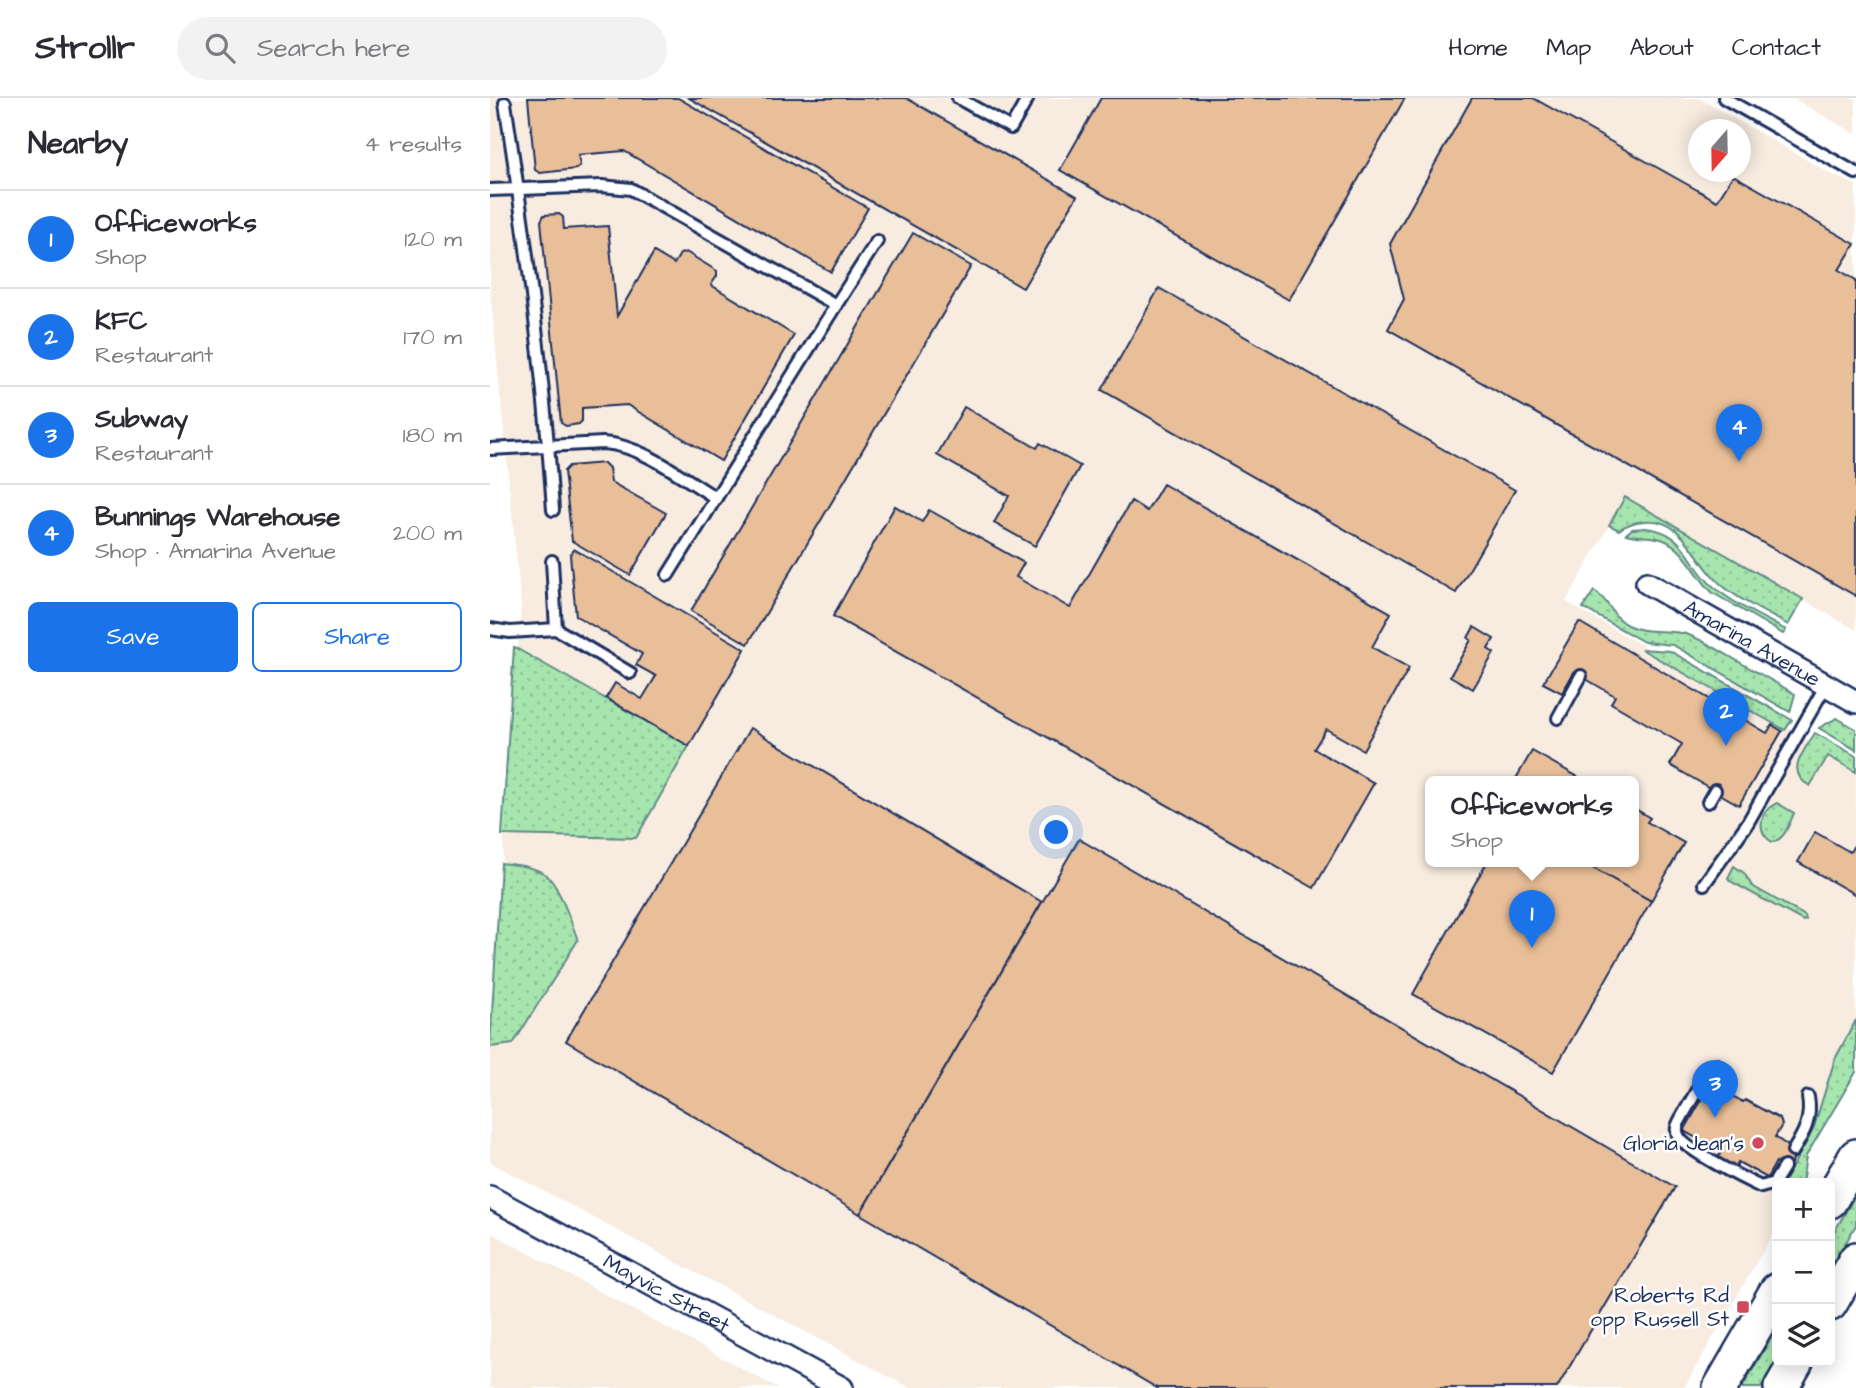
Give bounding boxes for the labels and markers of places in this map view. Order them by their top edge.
pin: 4 [1716,404,1762,462]
pin: 2 [1703,688,1749,746]
pin: 1 [1509,890,1555,948]
pin: 3 [1692,1060,1738,1118]
place label: Gloria Jean's [1623,1129,1744,1158]
marker: Gloria Jean's [1750,1135,1766,1151]
place label: Roberts Rd opp Russell St [1590,1281,1729,1335]
marker: Roberts Rd opp Russell St [1735,1299,1751,1315]

